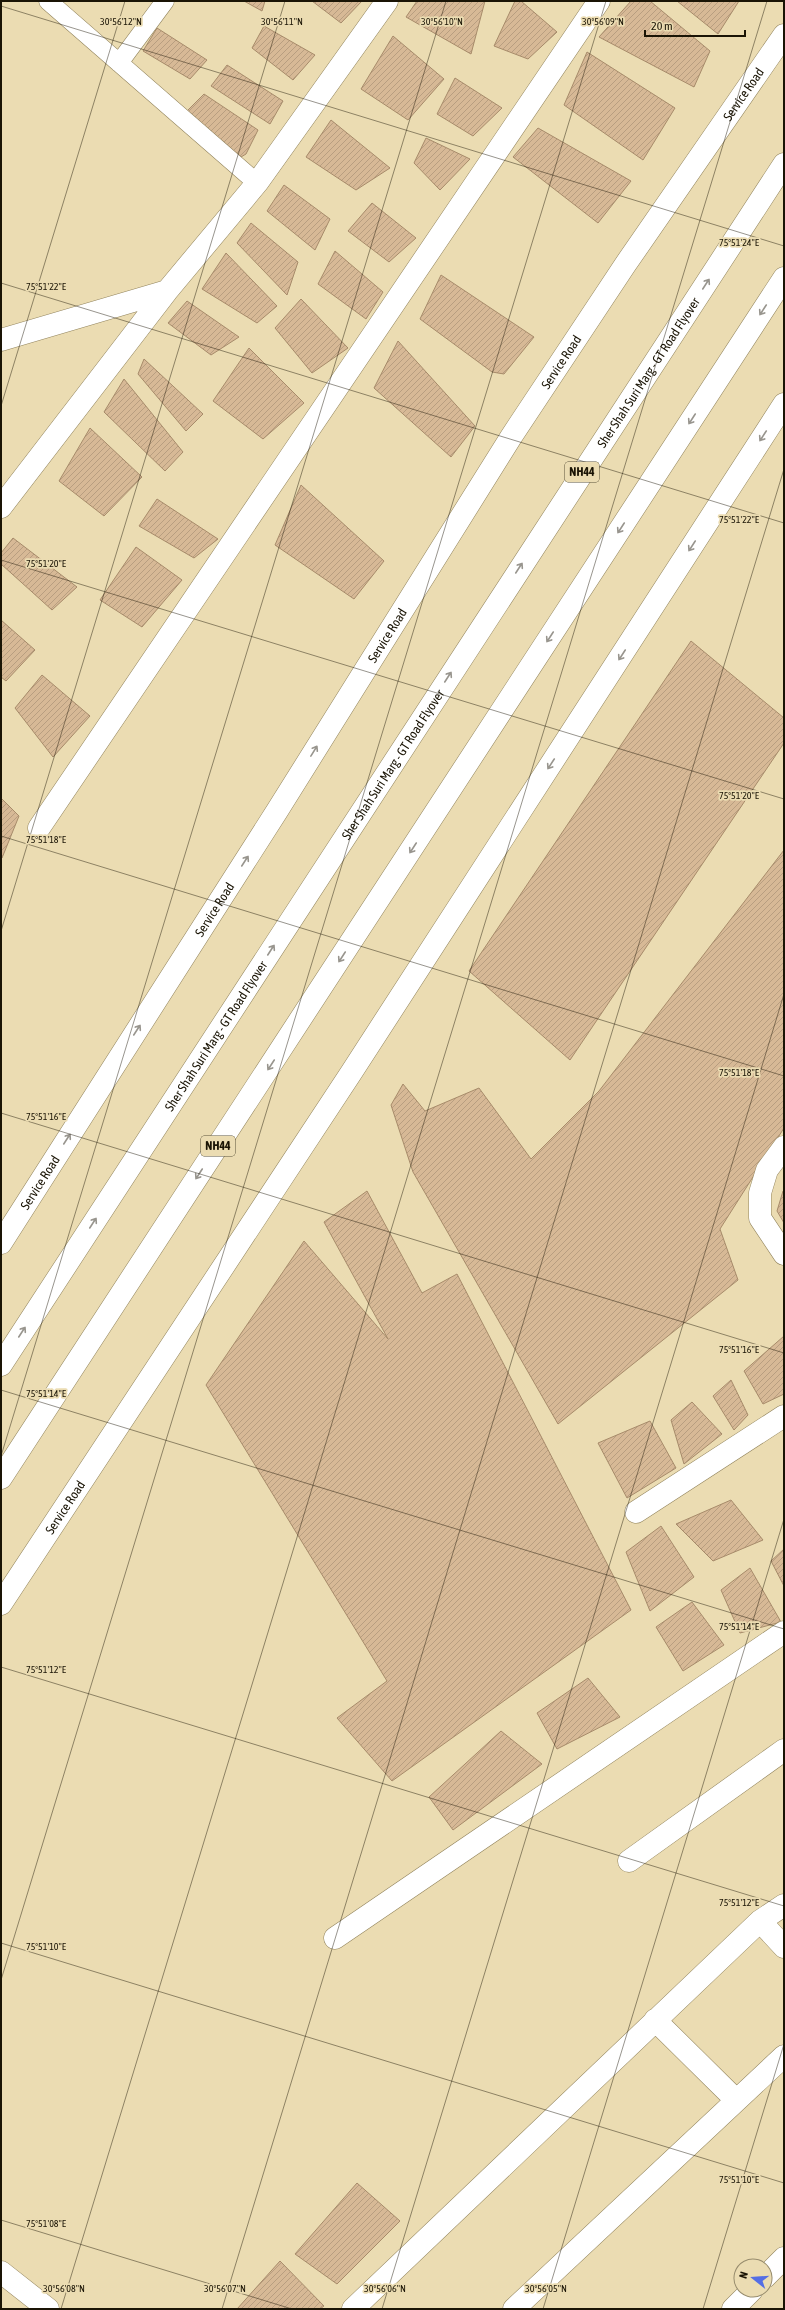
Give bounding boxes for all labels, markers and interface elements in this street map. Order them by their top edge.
scale bar [645,12,745,38]
text: 30°56'12"N [100,16,142,27]
text: 30°56'11"N [261,16,303,27]
text: 30°56'10"N [421,16,463,27]
text: 30°56'09"N [582,16,624,27]
text: 20 m [651,19,673,33]
street label: Service Road [720,65,767,124]
text: 75°51'24"E [719,237,760,248]
one-way arrow [701,278,710,289]
text: 75°51'22"E [26,281,67,292]
street label: Sher Shah Suri Marg - GT Road Flyover [594,295,703,450]
one-way arrow [759,304,767,315]
street label: Service Road [538,333,584,392]
one-way arrow [688,413,696,424]
one-way arrow [759,431,767,442]
road number: NH44 [565,462,599,482]
text: 75°51'22"E [719,514,760,525]
one-way arrow [617,522,625,533]
one-way arrow [688,540,696,551]
text: 75°51'20"E [26,558,67,569]
one-way arrow [516,562,524,574]
street label: Service Road [365,606,410,665]
one-way arrow [546,631,554,642]
one-way arrow [617,649,625,661]
one-way arrow [444,672,452,683]
street label: Sher Shah Suri Marg - GT Road Flyover [339,687,447,842]
one-way arrow [310,746,318,757]
one-way arrow [547,758,555,769]
text: 75°51'20"E [719,790,760,801]
text: 75°51'18"E [26,834,67,845]
one-way arrow [409,842,417,853]
one-way arrow [241,856,249,867]
street label: Service Road [192,880,237,939]
one-way arrow [267,944,275,956]
one-way arrow [338,951,346,962]
street label: Sher Shah Suri Marg - GT Road Flyover [162,958,270,1114]
one-way arrow [133,1024,141,1035]
one-way arrow [266,1059,274,1071]
text: 75°51'18"E [719,1067,760,1078]
text: 75°51'16"E [26,1111,67,1122]
one-way arrow [63,1134,71,1145]
road number: NH44 [201,1136,235,1156]
street label: Service Road [17,1153,63,1212]
one-way arrow [195,1168,203,1180]
one-way arrow [89,1218,97,1229]
one-way arrow [18,1327,26,1338]
text: 75°51'16"E [719,1344,760,1355]
text: 75°51'14"E [26,1388,67,1399]
street label: Service Road [42,1478,88,1537]
text: 75°51'14"E [719,1621,760,1632]
text: 75°51'12"E [26,1664,67,1675]
text: 75°51'12"E [719,1897,760,1908]
text: 75°51'10"E [26,1941,67,1952]
text: 75°51'10"E [719,2174,760,2185]
text: 75°51'08"E [26,2218,67,2229]
north arrow [733,2258,773,2298]
text: N [737,2270,750,2280]
text: 30°56'08"N [43,2283,85,2294]
text: 30°56'07"N [204,2283,246,2294]
text: 30°56'06"N [364,2283,406,2294]
text: 30°56'05"N [525,2283,567,2294]

